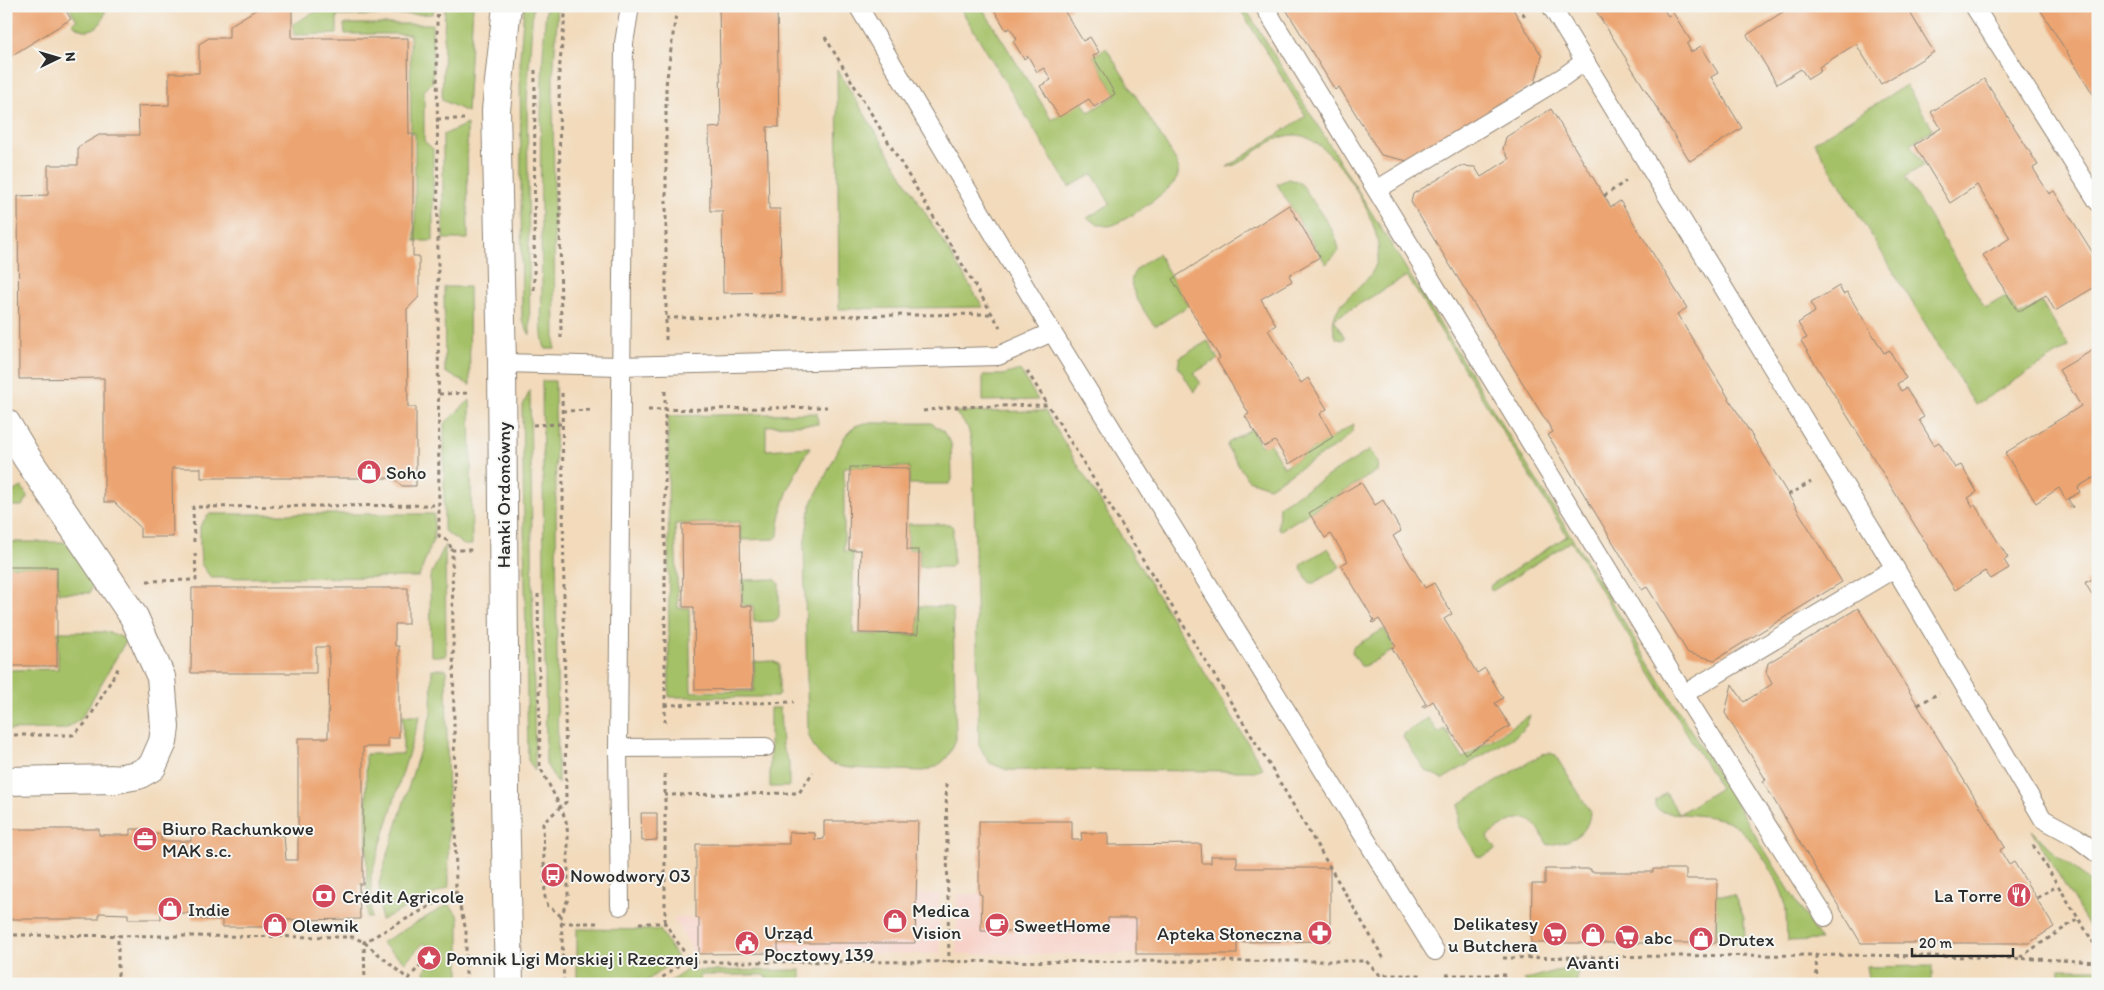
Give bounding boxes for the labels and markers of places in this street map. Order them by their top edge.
shop icon: Soho [356,459,382,485]
place label: Soho [386,461,426,484]
place label: Biuro Rachunkowe MAK s.c. [162,817,314,862]
office icon: Biuro Rachunkowe MAK s.c. [132,826,158,852]
bus stop icon: Nowodwory 03 [540,862,566,888]
place label: Nowodwory 03 [570,864,691,887]
restaurant icon: La Torre [2006,882,2032,908]
bank icon: Crédit Agricole [311,883,337,909]
place label: La Torre [1934,884,2002,907]
place label: Crédit Agricole [342,885,464,908]
shop icon: Indie [157,896,183,922]
place label: Indie [188,898,230,921]
place label: Medica Vision [912,899,970,944]
shop icon: Medica Vision [882,908,908,934]
shop icon: Olewnik [262,912,288,938]
cafe icon: SweetHome [984,912,1010,938]
place label: Delikatesy u Butchera [1448,912,1538,957]
place label: Olewnik [292,914,359,937]
place label: SweetHome [1014,914,1111,937]
pharmacy icon: Apteka Słoneczna [1307,920,1333,946]
place label: Urząd Pocztowy 139 [764,921,874,966]
supermarket icon: Delikatesy u Butchera [1542,921,1568,947]
place label: Apteka Słoneczna [1157,922,1302,945]
shop icon: Avanti [1580,922,1606,948]
supermarket icon: abc [1614,924,1640,950]
place label: abc [1644,926,1673,949]
shop icon: Drutex [1688,926,1714,952]
place label: Drutex [1718,928,1775,951]
public building icon: Urząd Pocztowy 139 [734,930,760,956]
place icon: Pomnik Ligi Morskiej i Rzecznej [416,945,442,971]
place label: Pomnik Ligi Morskiej i Rzecznej [446,947,698,970]
place label: Avanti [1567,951,1619,974]

